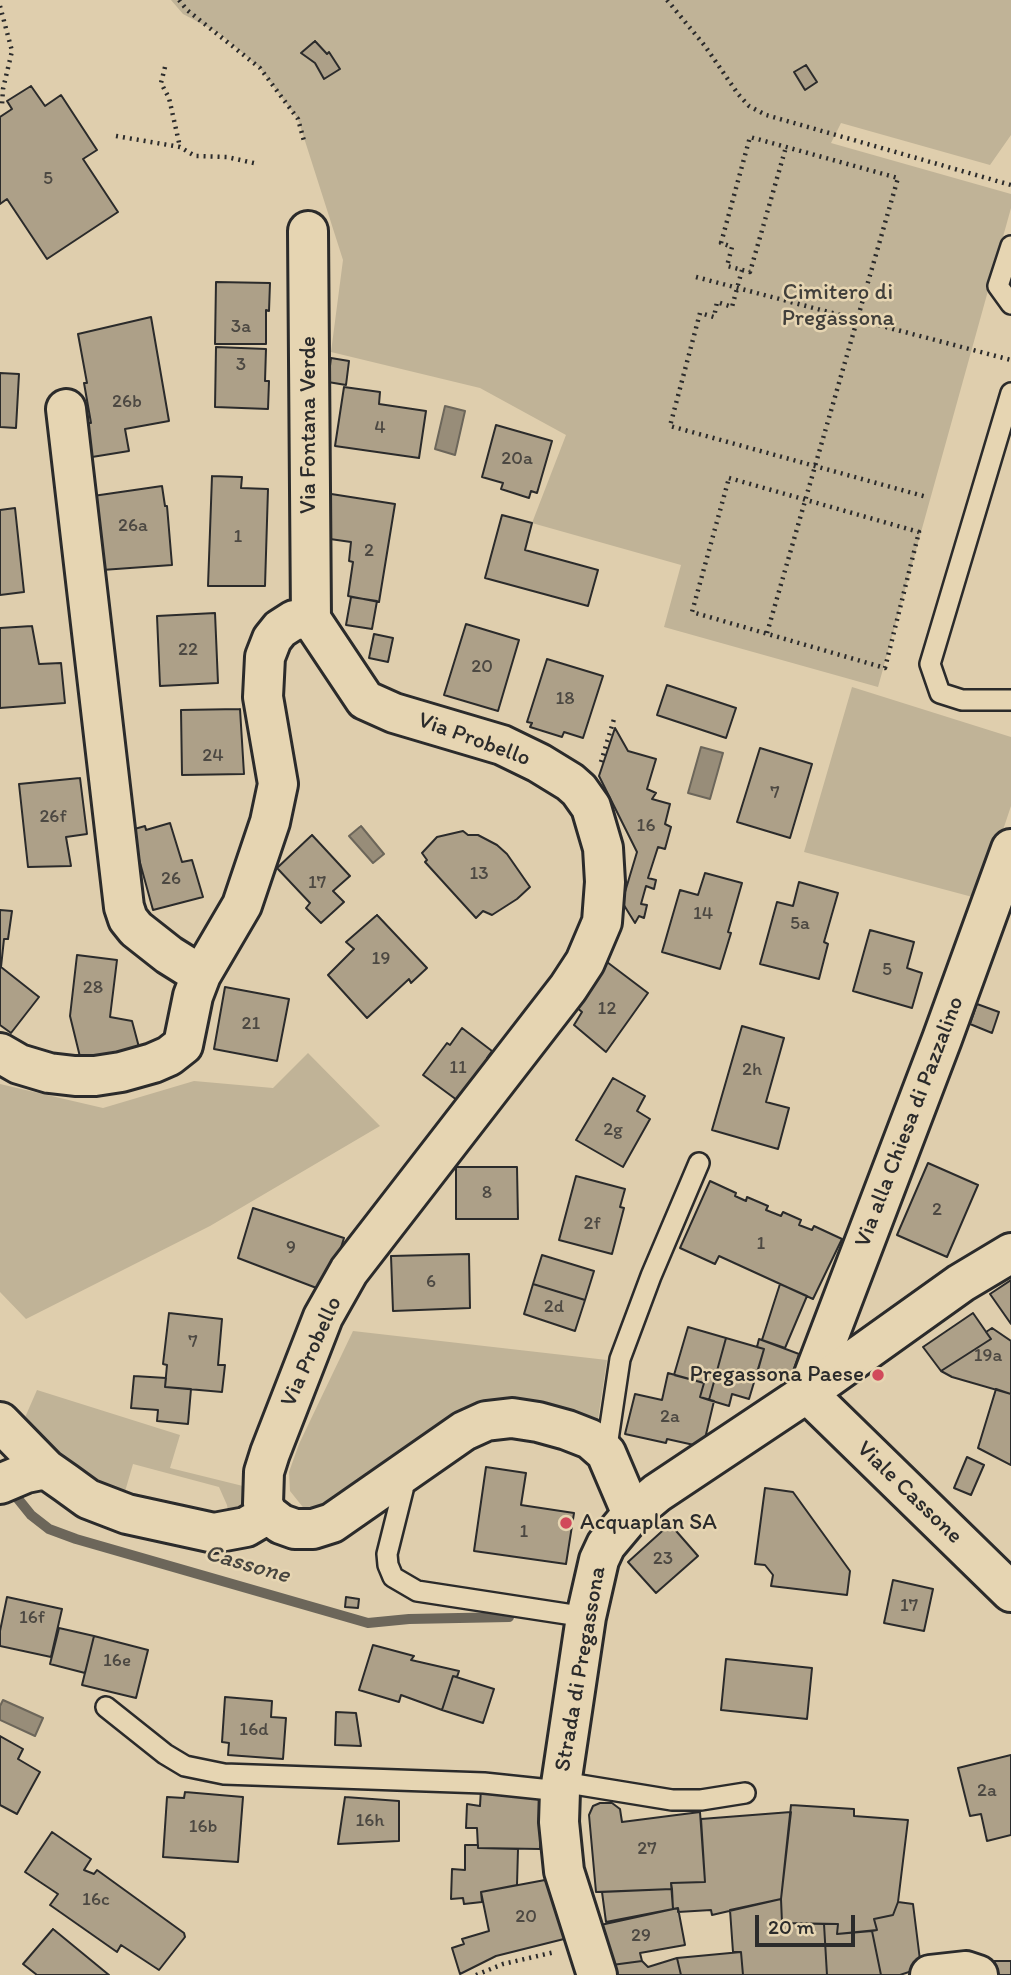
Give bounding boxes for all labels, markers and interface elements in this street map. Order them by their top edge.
house number: 5 [43,168,53,190]
park label: Cimitero di Pregassona [782,279,894,333]
house number: 3a [231,316,251,338]
street label: Via Fontana Verde [295,336,323,514]
house number: 3 [236,354,246,376]
house number: 26b [112,391,142,413]
house number: 4 [374,417,386,439]
house number: 20a [501,448,533,470]
house number: 26a [118,515,148,537]
house number: 1 [234,526,242,548]
house number: 2 [364,540,374,562]
house number: 22 [178,639,198,661]
house number: 20 [471,656,493,678]
house number: 18 [555,688,575,710]
street label: Via Probello [414,707,534,773]
house number: 24 [202,745,224,767]
house number: 7 [770,782,780,804]
house number: 26f [39,806,67,828]
house number: 16 [637,815,655,837]
house number: 13 [469,863,489,885]
house number: 26 [161,868,181,890]
house number: 17 [308,872,326,894]
house number: 14 [693,903,713,925]
house number: 5a [790,913,810,935]
house number: 19 [372,948,390,970]
house number: 5 [882,959,892,981]
house number: 28 [83,977,103,999]
street label: Via alla Chiesa di Pazzalino [849,993,971,1251]
house number: 12 [598,998,616,1020]
house number: 21 [242,1013,260,1035]
house number: 11 [449,1057,467,1079]
house number: 2h [742,1059,762,1081]
house number: 2g [603,1119,623,1141]
house number: 8 [482,1182,492,1204]
house number: 2 [932,1199,942,1221]
house number: 2f [583,1213,601,1235]
house number: 1 [757,1233,765,1255]
house number: 9 [286,1237,296,1259]
house number: 6 [426,1271,436,1293]
street label: Via Probello [275,1293,349,1411]
house number: 2d [544,1296,564,1318]
house number: 7 [188,1331,198,1353]
house number: 19a [974,1345,1002,1367]
place label: Pregassona Paese [689,1361,864,1389]
marker: Pregassona Paese [870,1367,886,1383]
house number: 2a [660,1406,680,1428]
street label: Viale Cassone [850,1436,968,1550]
place label: Acquaplan SA [580,1509,717,1537]
marker: Acquaplan SA [558,1515,574,1531]
house number: 1 [520,1521,528,1543]
water label: Cassone [201,1539,293,1591]
house number: 23 [653,1548,673,1570]
street label: Strada di Pregassona [549,1564,613,1774]
house number: 17 [900,1595,918,1617]
house number: 16f [19,1607,45,1629]
house number: 16e [103,1650,131,1672]
house number: 16d [239,1719,269,1741]
house number: 2a [977,1780,997,1802]
house number: 16h [355,1810,385,1832]
house number: 16b [189,1816,217,1838]
house number: 27 [637,1838,657,1860]
house number: 16c [82,1889,110,1911]
scale bar [759,1902,859,1946]
house number: 20 [515,1906,537,1928]
text: 20 m [768,1914,814,1939]
house number: 29 [631,1925,651,1947]

